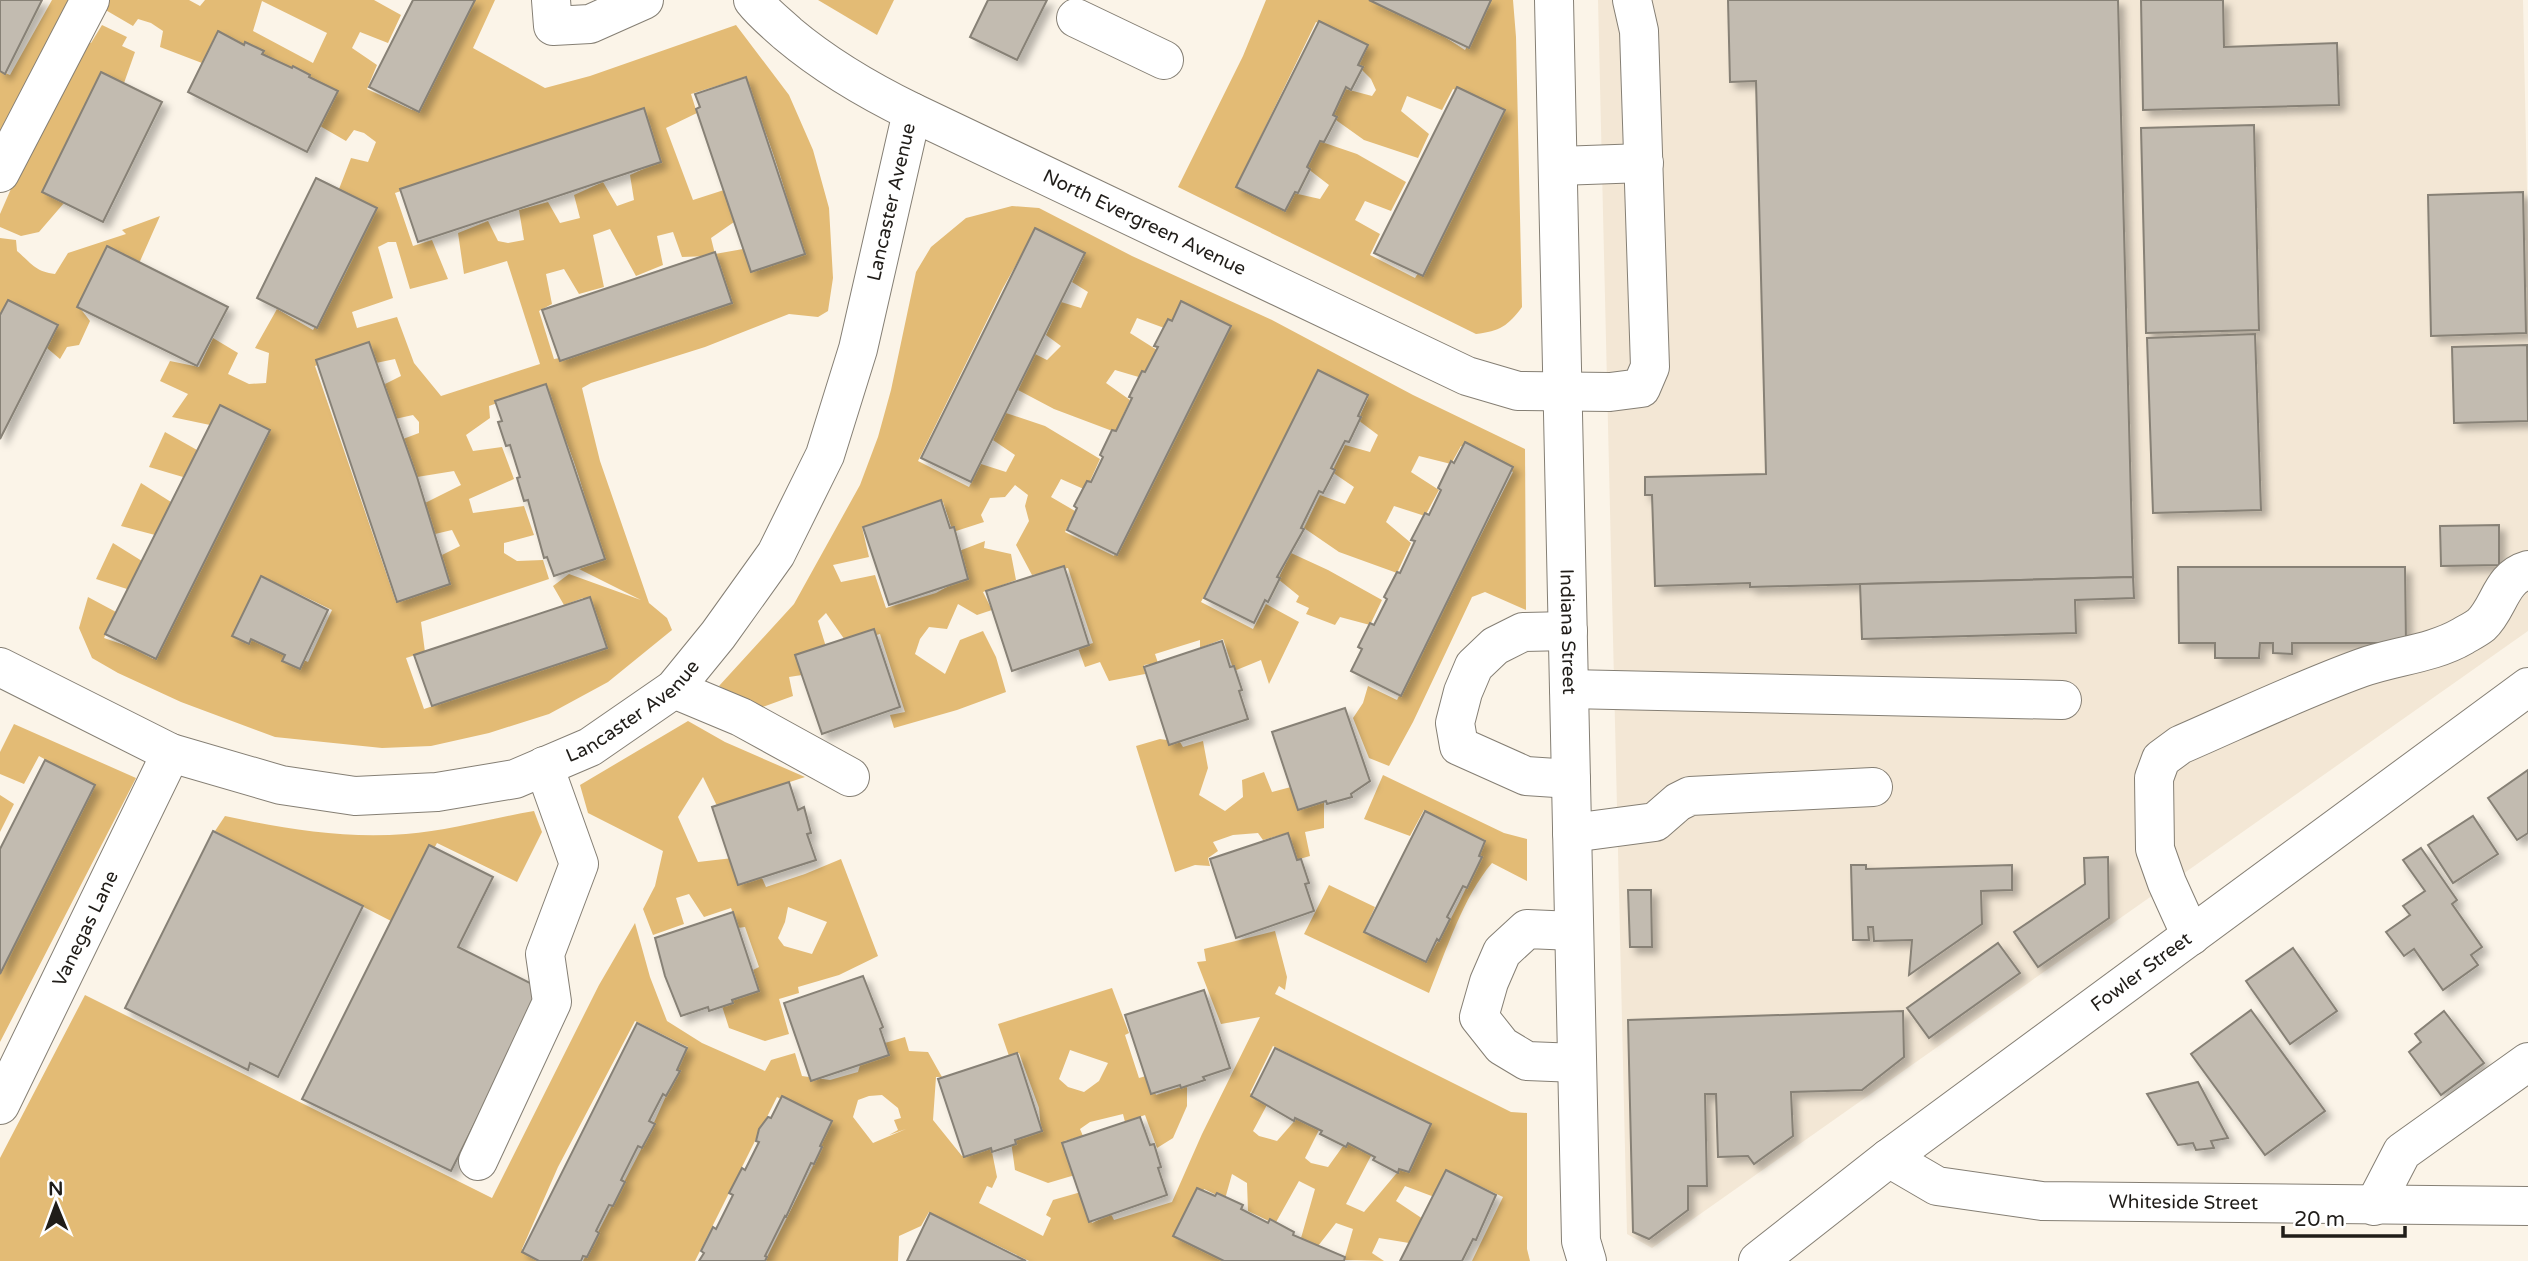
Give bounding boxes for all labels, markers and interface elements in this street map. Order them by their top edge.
street label: Lancaster Avenue [863,121,920,283]
street label: North Evergreen Avenue [1039,165,1249,280]
street label: Indiana Street [1555,569,1580,695]
street label: Lancaster Avenue [563,656,704,767]
street label: Vanegas Lane [48,867,123,990]
street label: Fowler Street [2087,928,2196,1016]
north arrow [21,1170,91,1240]
text: N [48,1178,64,1200]
street label: Whiteside Street [2109,1191,2258,1214]
scale bar [2283,1194,2406,1238]
text: 20 m [2294,1207,2345,1232]

